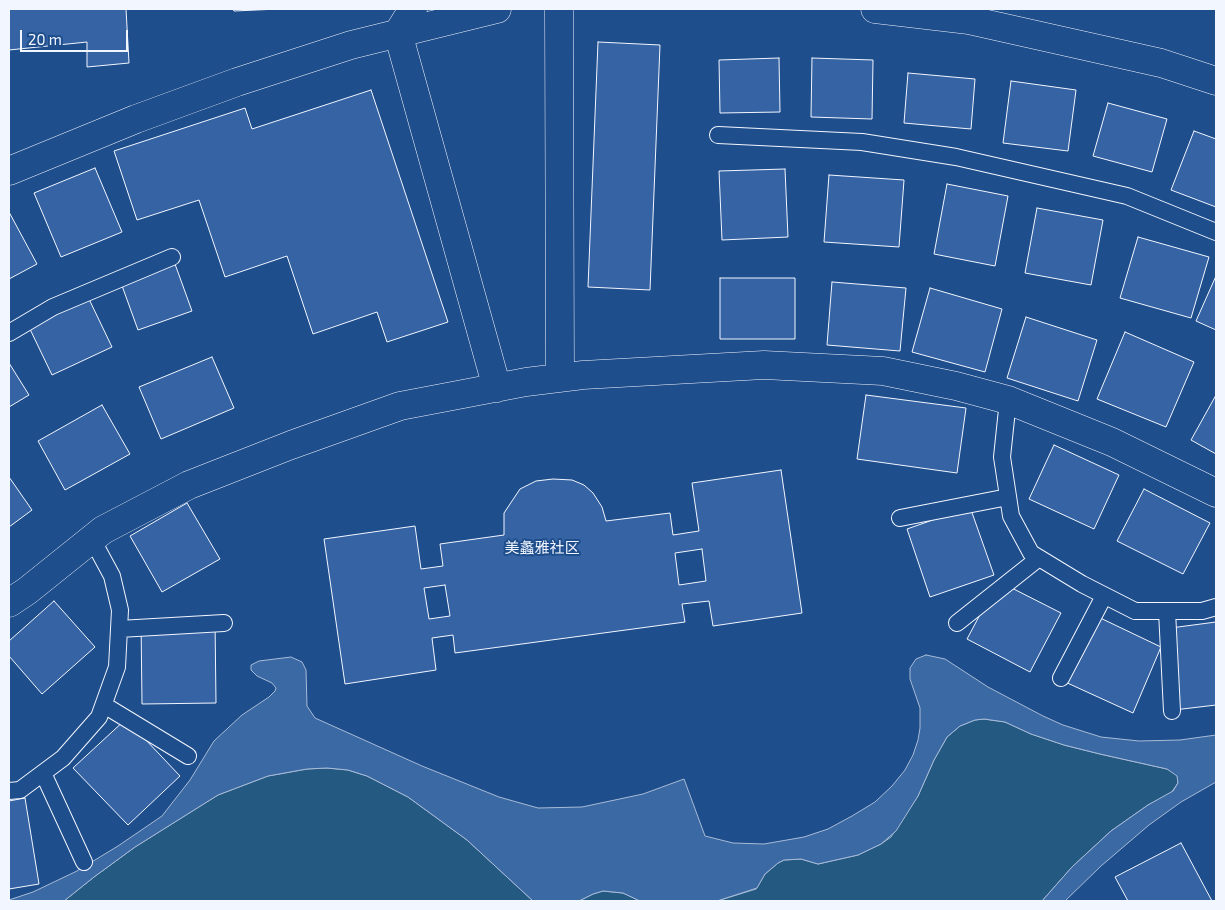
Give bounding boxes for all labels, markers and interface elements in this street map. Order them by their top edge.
scale bar [22,20,130,52]
text: 20 m [28,30,62,48]
district label: 美蠡雅社区 [505,539,579,557]

